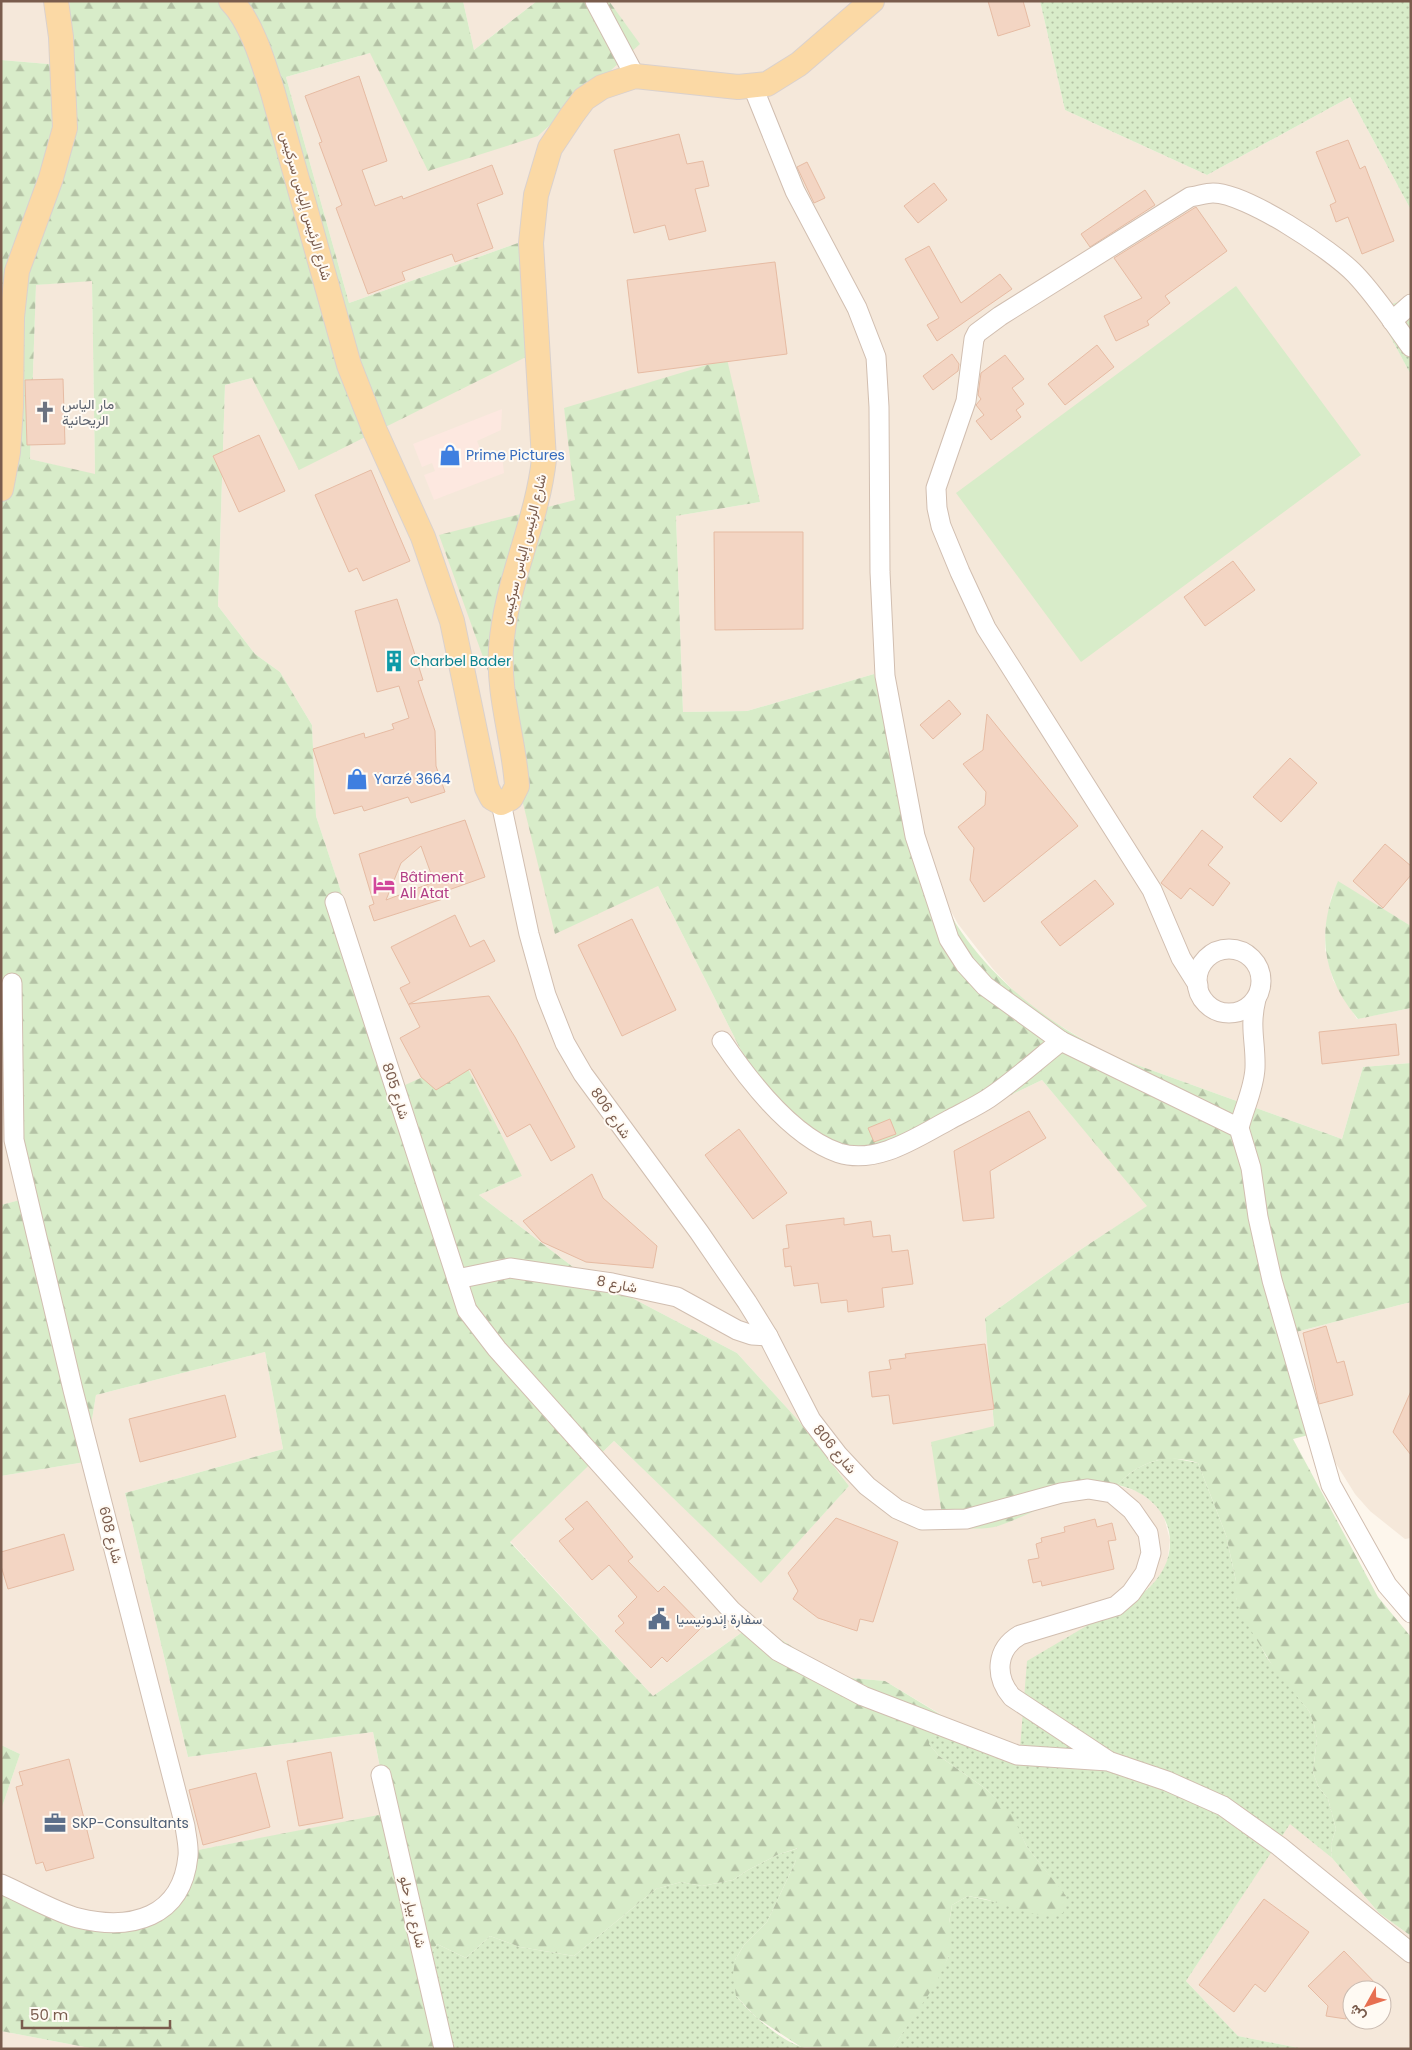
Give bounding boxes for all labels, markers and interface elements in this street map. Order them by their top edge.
street label: شارع الرئيس إلياس سركيس [274,129,337,283]
place label: مار الياس الريحانية [62,394,114,430]
church icon: مار الياس الريحانية [32,399,58,425]
shop icon: Prime Pictures [437,442,463,468]
place label: Prime Pictures [466,445,565,465]
street label: شارع الرئيس إلياس سركيس [495,472,552,626]
building icon: Charbel Bader [381,648,407,674]
place label: Charbel Bader [410,651,511,671]
shop icon: Yarzé 3664 [344,766,370,792]
place label: Yarzé 3664 [374,769,451,789]
place label: Bâtiment Ali Atat [400,867,464,903]
hotel icon: Bâtiment Ali Atat [371,872,397,898]
street label: شارع 805 [377,1060,415,1122]
street label: شارع 806 [585,1083,636,1143]
street label: شارع 8 [595,1270,639,1299]
street label: شارع 806 [808,1420,861,1478]
street label: شارع 608 [93,1504,128,1566]
public building icon: سفارة إندونيسيا [646,1606,672,1632]
place label: سفارة إندونيسيا [676,1609,762,1629]
office icon: SKP-Consultants [42,1810,68,1836]
place label: SKP-Consultants [72,1813,189,1833]
street label: شارع بيار حلو [394,1874,431,1950]
north arrow [1342,1980,1392,2030]
scale bar [22,1998,170,2030]
text: ش [1344,2000,1370,2026]
text: 50 m [30,2004,68,2025]

